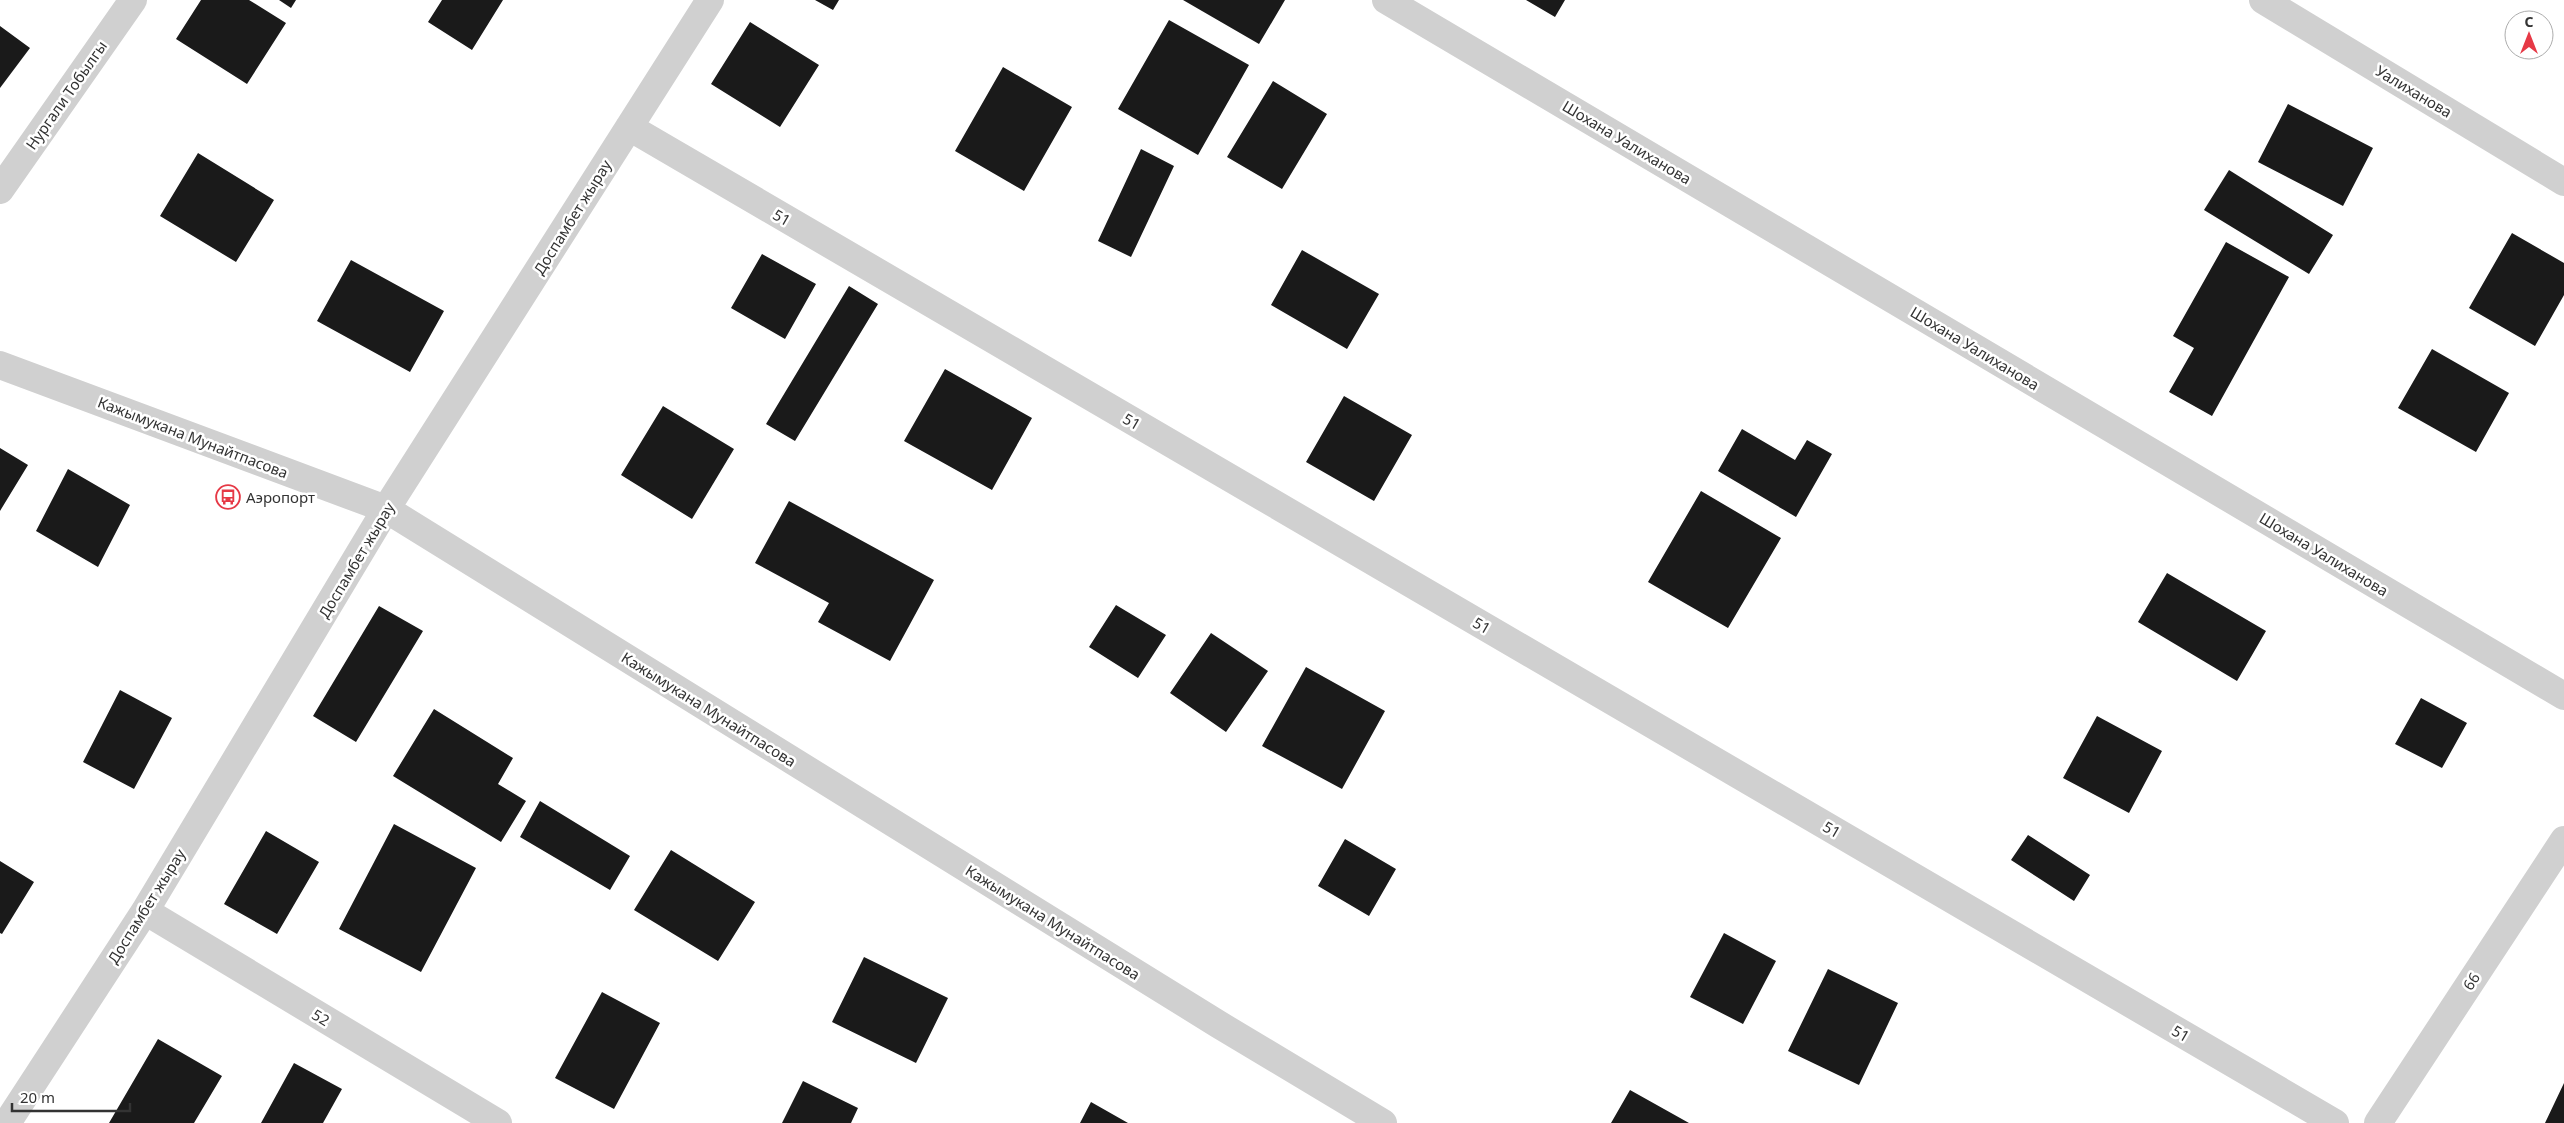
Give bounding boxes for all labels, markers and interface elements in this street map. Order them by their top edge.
north arrow [2504,10,2554,60]
text: С [2524,12,2534,31]
street label: Нургали Тобылгы [21,37,111,153]
street label: Уалиханова [2372,60,2456,122]
street label: Шохана Уалиханова [1559,96,1695,188]
street label: Доспамбет жырау [529,155,616,278]
street label: 51 [770,204,794,230]
street label: Шохана Уалиханова [1907,302,2043,394]
street label: Кажымукана Мунайтпасова [95,391,291,483]
street label: 51 [1120,408,1144,434]
bus stop icon: Аэропорт [215,484,241,510]
place label: Аэропорт [246,487,315,507]
street label: Доспамбет жырау [313,498,399,622]
street label: Шохана Уалиханова [2256,508,2392,600]
street label: 51 [1470,612,1494,638]
street label: Кажымукана Мунайтпасова [618,647,800,771]
street label: 51 [1820,816,1844,842]
street label: Доспамбет жырау [103,844,190,967]
street label: Кажымукана Мунайтпасова [962,860,1144,984]
street label: 66 [2458,968,2484,994]
street label: 52 [308,1004,334,1030]
street label: 51 [2169,1020,2193,1046]
scale bar [12,1080,130,1112]
text: 20 m [20,1087,55,1107]

